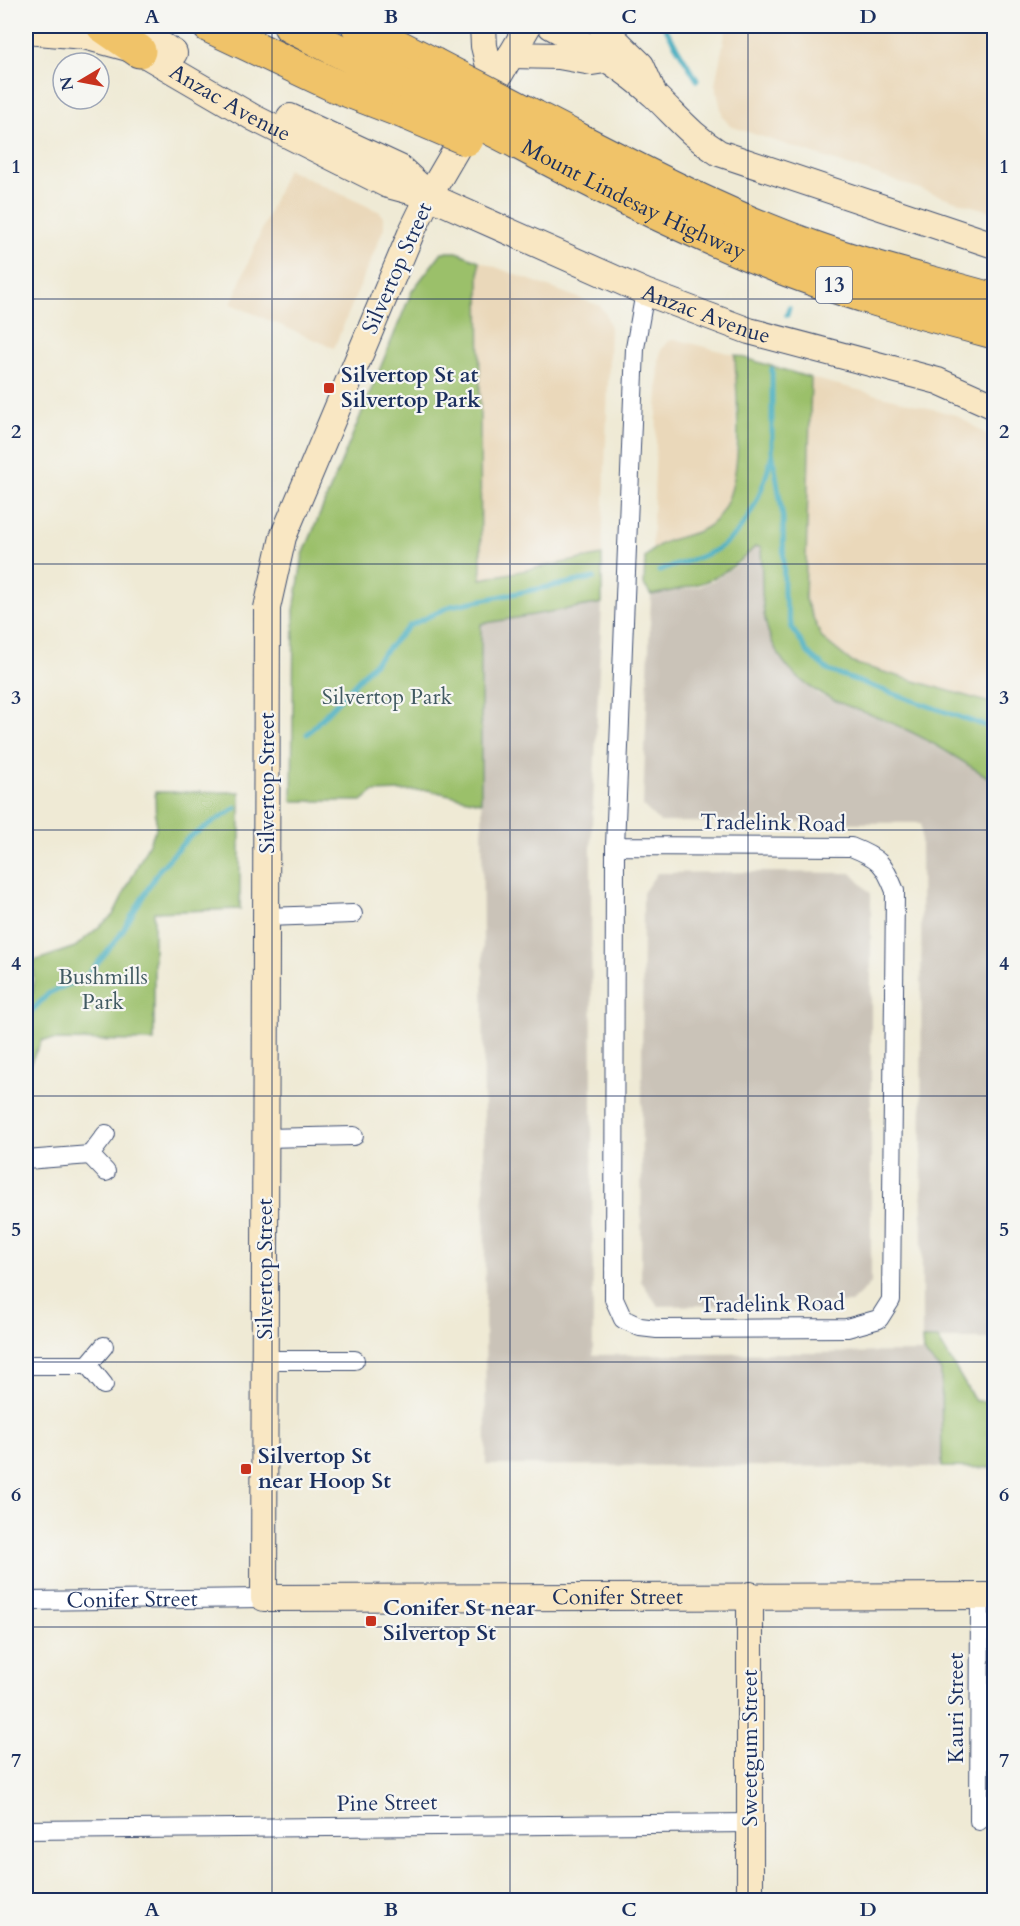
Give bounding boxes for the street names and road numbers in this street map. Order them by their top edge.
street label: Anzac Avenue [164,57,296,149]
street label: Mount Lindesay Highway [516,132,751,267]
street label: Silvertop Street [355,197,439,339]
road number: 13 [816,267,852,303]
street label: Anzac Avenue [637,277,774,351]
street label: Silvertop Street [252,712,282,854]
street label: Tradelink Road [700,807,846,839]
street label: Silvertop Street [250,1198,280,1340]
street label: Tradelink Road [699,1288,845,1320]
street label: Conifer Street [552,1582,683,1612]
street label: Conifer Street [66,1584,198,1615]
street label: Kauri Street [941,1652,971,1764]
street label: Sweetgum Street [735,1669,765,1827]
street label: Pine Street [336,1787,438,1819]

